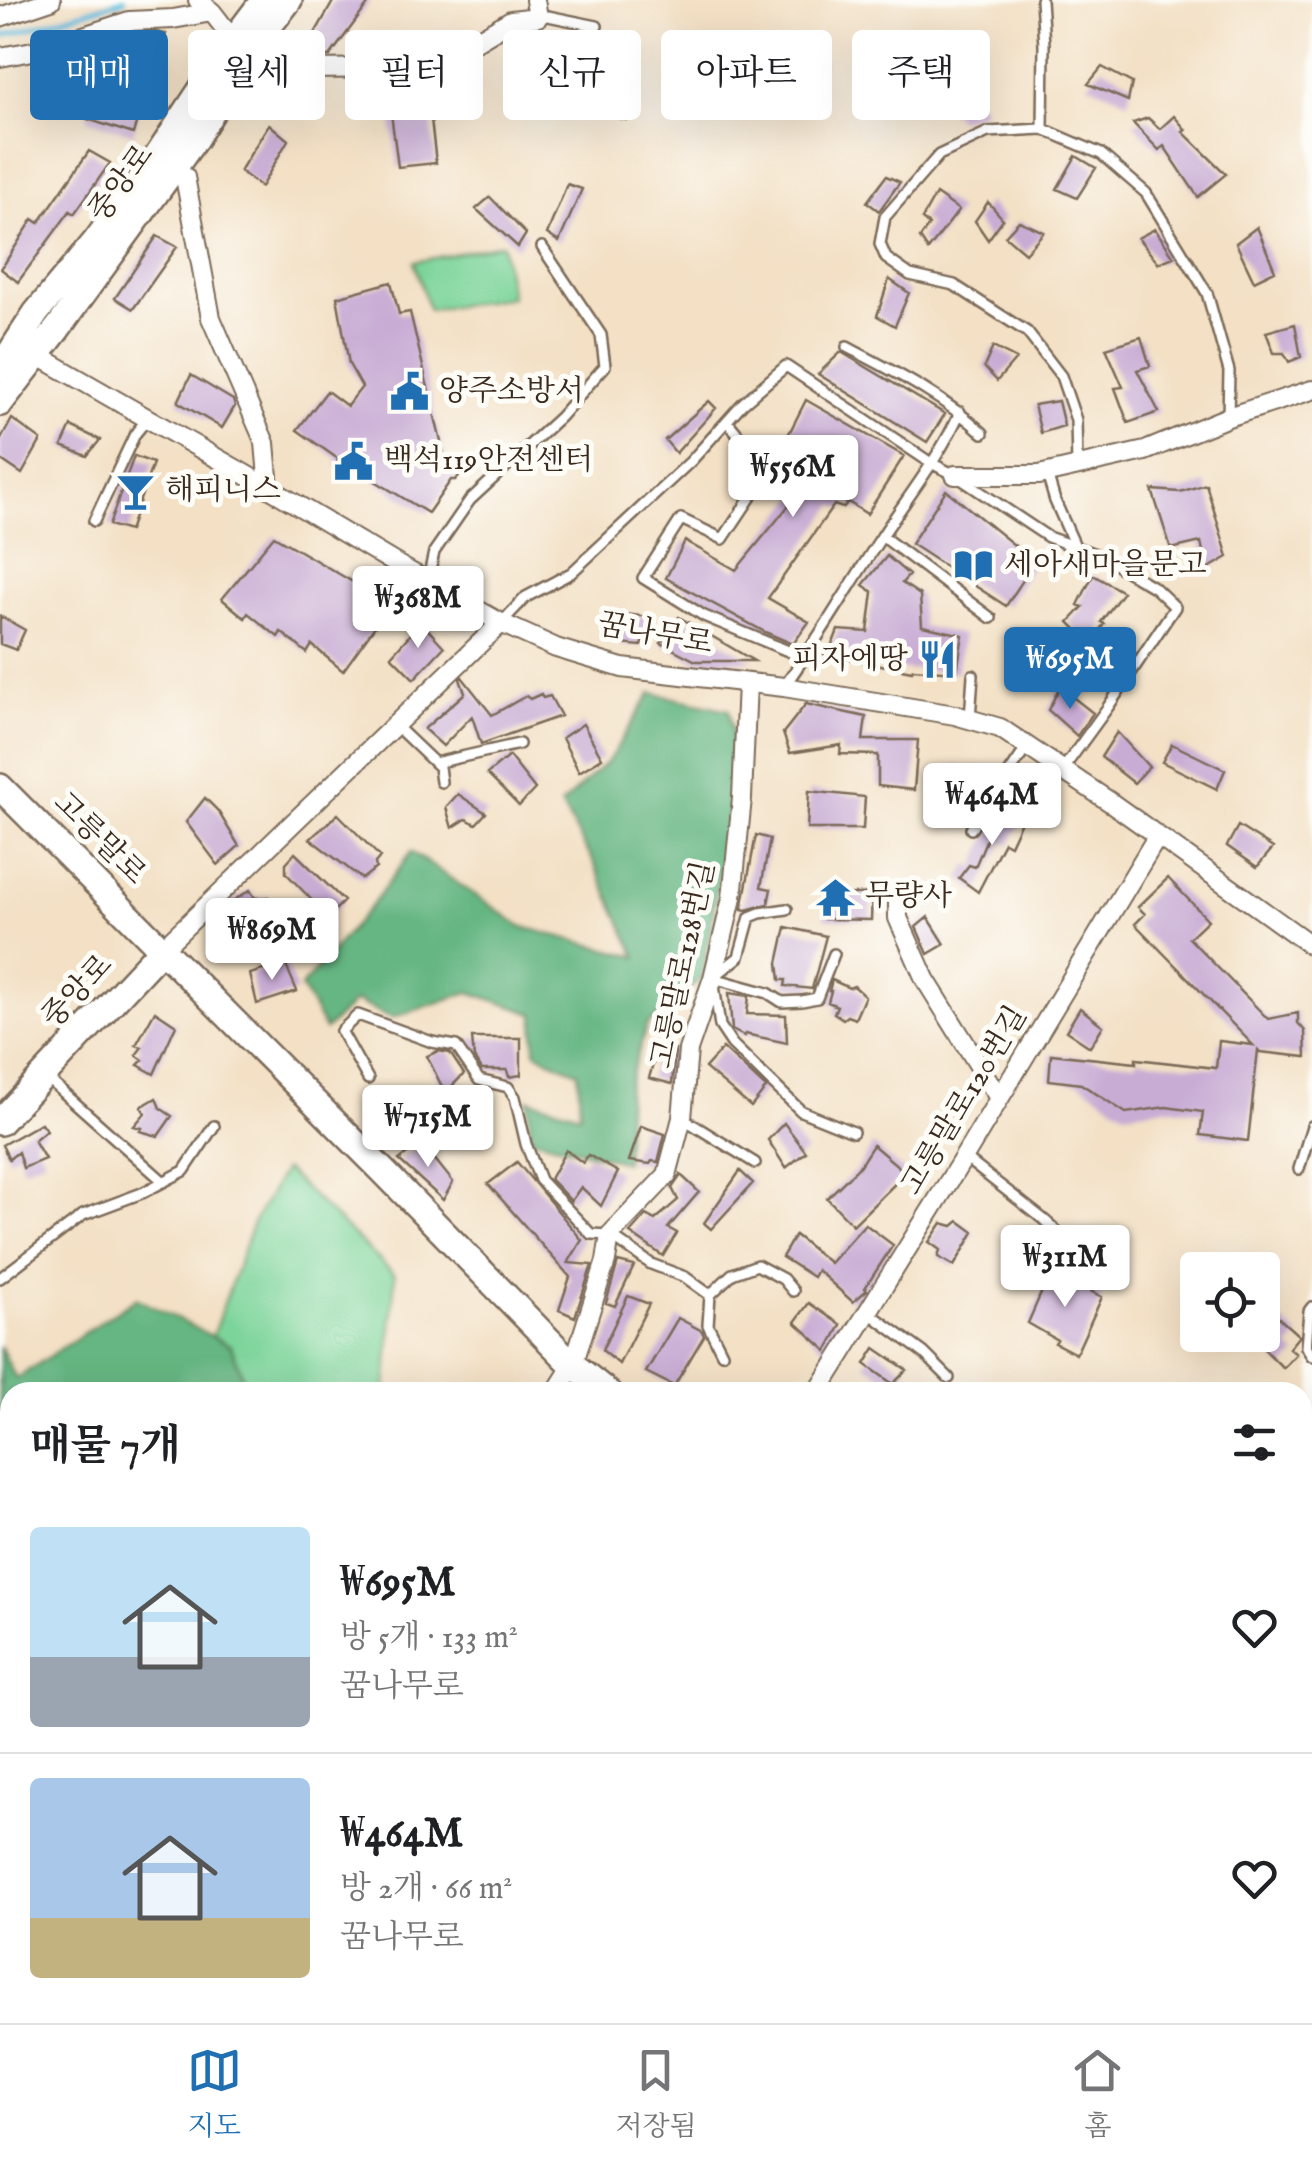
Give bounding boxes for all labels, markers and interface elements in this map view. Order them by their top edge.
chip: 매매 [30,30,168,120]
chip: 월세 [188,30,325,120]
chip: 필터 [345,30,483,120]
chip: 신규 [503,30,641,120]
chip: 아파트 [661,30,832,120]
chip: 주택 [852,30,990,120]
street label: 중앙로 [81,138,163,230]
public building icon: 양주소방서 [388,371,430,413]
place label: 양주소방서 [439,373,584,411]
pin: ₩556M [723,435,863,520]
public building icon: 백석119안전센터 [333,440,375,482]
place label: 백석119안전센터 [384,442,593,480]
text: ₩556M [750,447,836,488]
bar icon: 해피니스 [114,470,156,512]
place label: 해피니스 [165,472,281,510]
library icon: 세아새마을문고 [953,545,995,587]
place label: 세아새마을문고 [1004,547,1207,585]
pin: ₩368M [348,566,488,651]
text: ₩368M [375,578,461,619]
street label: 꿈나무로 [595,606,715,664]
pin: ₩695M [1000,627,1140,712]
restaurant icon: 피자에땅 [917,639,959,681]
text: ₩695M [1026,639,1114,680]
place label: 피자에땅 [792,641,908,679]
pin: ₩464M [922,763,1062,848]
text: ₩464M [945,775,1039,816]
street label: 고릉말로 [45,785,153,893]
street label: 고릉말로128번길 [643,858,725,1072]
temple icon: 무량사 [814,876,856,918]
place label: 무량사 [865,878,952,916]
pin: ₩869M [202,898,342,983]
text: ₩869M [228,910,316,951]
street label: 중앙로 [34,947,122,1037]
street label: 고릉말로120번길 [894,1000,1036,1202]
pin: ₩715M [358,1085,498,1170]
text: ₩715M [384,1097,472,1138]
pin: ₩311M [995,1225,1135,1310]
text: ₩311M [1023,1237,1107,1278]
map controls [1180,1252,1280,1352]
button: locate [1180,1252,1280,1352]
icon: filters [1227,1415,1282,1470]
text: 매물 7개 [30,1421,181,1474]
text: ₩695M [340,1557,456,1610]
icon: home [110,1567,230,1687]
icon: heart [1227,1600,1282,1655]
text: 방 5개 · 133 m² [340,1618,518,1659]
text: 꿈나무로 [340,1667,464,1708]
text: ₩464M [340,1808,463,1861]
icon: home [110,1818,230,1938]
icon: heart [1227,1851,1282,1906]
text: 방 2개 · 66 m² [340,1869,512,1910]
text: 꿈나무로 [340,1918,464,1959]
tab: 지도 [187,2043,242,2145]
tab: 저장됨 [615,2043,697,2145]
tab: 홈 [1070,2043,1125,2145]

